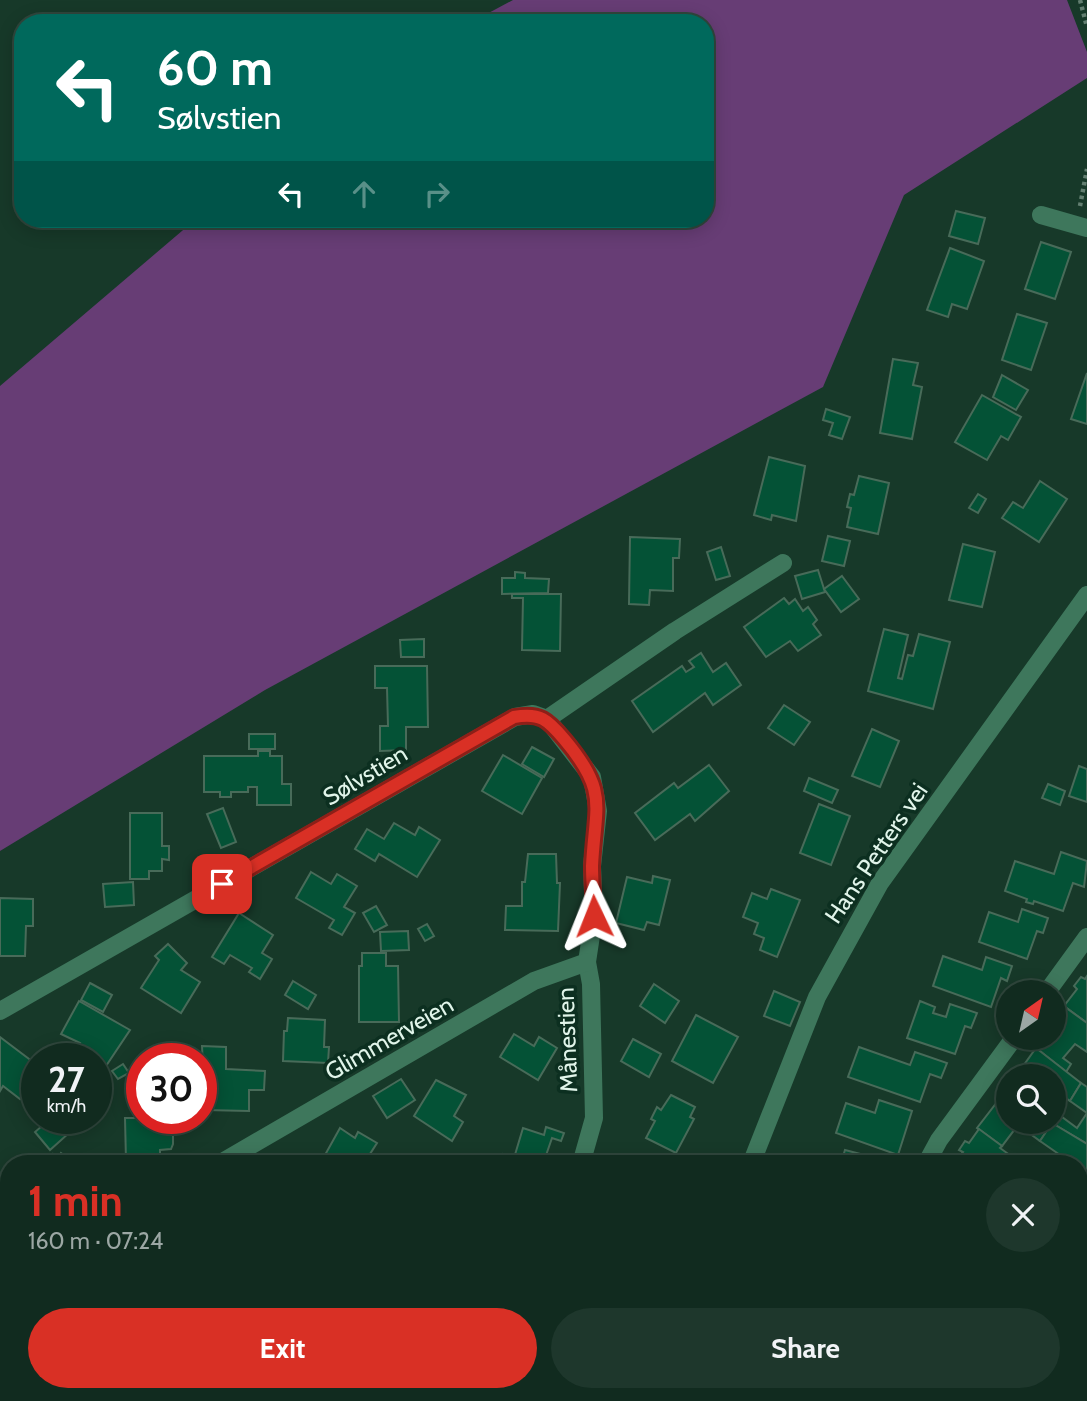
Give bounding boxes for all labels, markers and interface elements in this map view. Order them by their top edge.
text: 60 m [157,38,273,97]
icon: left [42,42,133,133]
text: Sølvstien [157,98,281,137]
icon: left [272,175,310,213]
icon: ahead [345,175,383,213]
icon: right [418,175,456,213]
street label: Sølvstien [318,739,412,811]
street label: Hans Petters vei [818,777,934,929]
pin [192,854,252,914]
icon: arrive [203,865,241,903]
position arrow [557,879,631,953]
north arrow [996,980,1066,1050]
map controls [996,980,1066,1134]
street label: Månestien [551,987,583,1093]
street label: Glimmerveien [320,990,458,1086]
speed limit sign: 30 [126,1043,217,1134]
text: 27 [48,1058,85,1101]
button: search [996,1064,1066,1134]
text: km/h [47,1095,86,1117]
text: 1 min [28,1175,123,1227]
button: close [986,1178,1060,1252]
text: 160 m · 07:24 [28,1227,163,1255]
button: Exit [28,1308,537,1388]
button: Share [551,1308,1060,1388]

